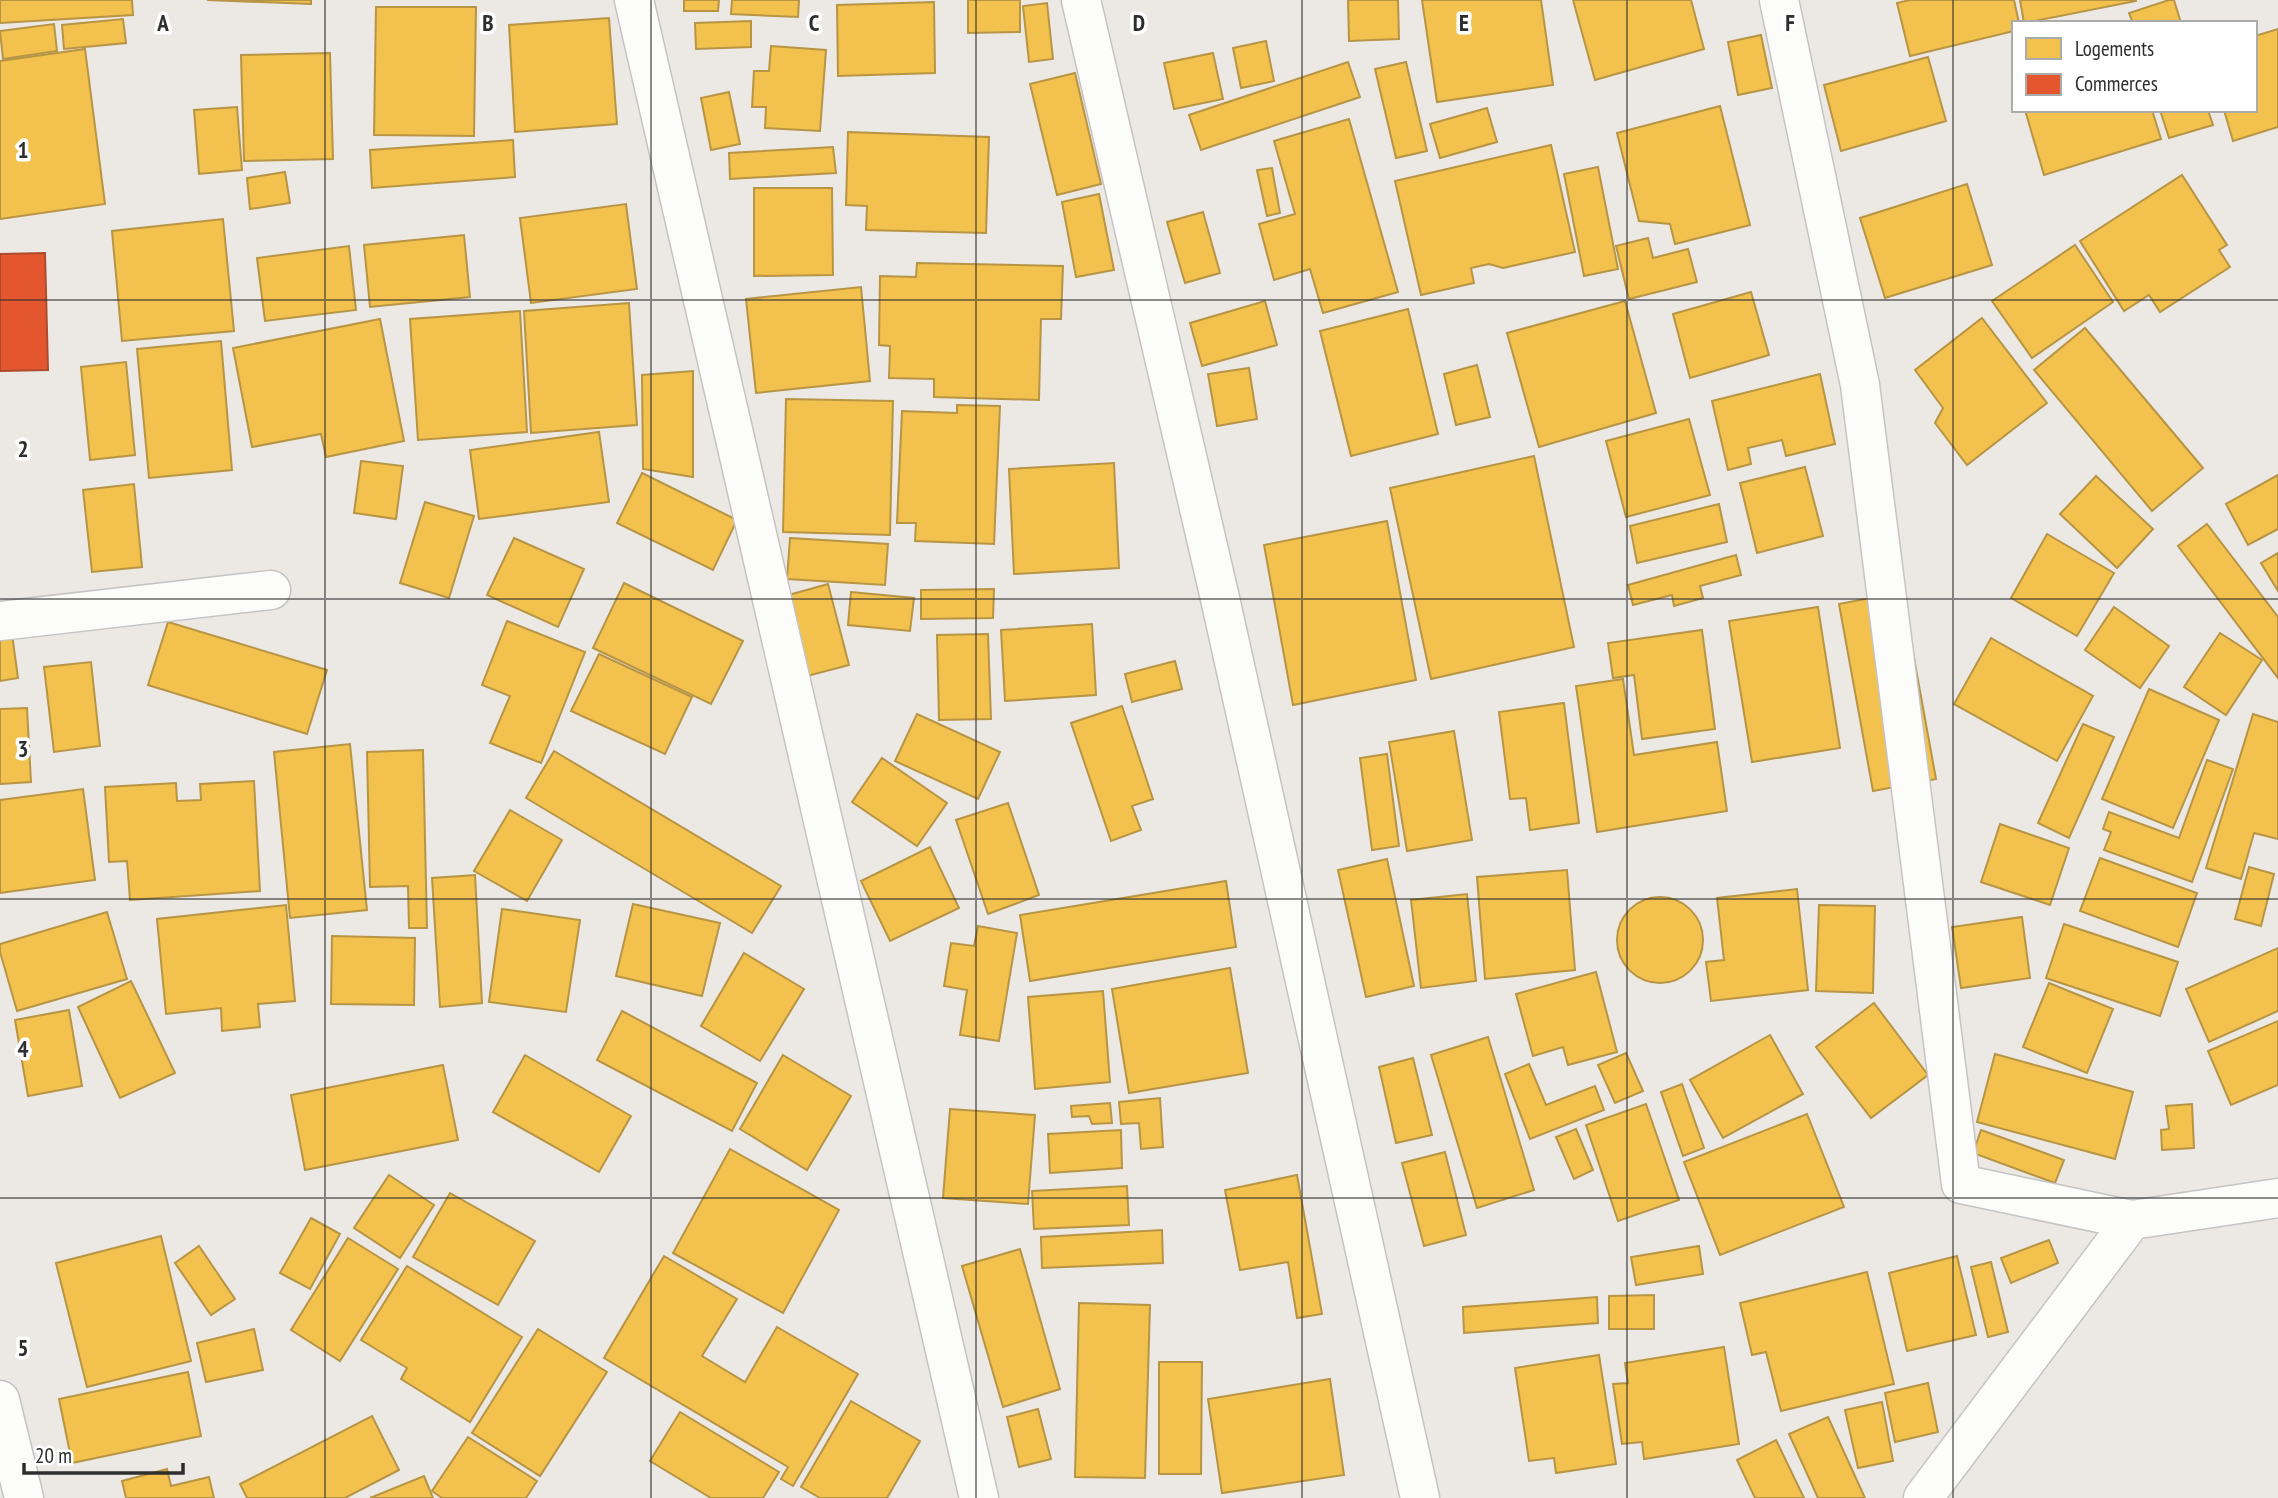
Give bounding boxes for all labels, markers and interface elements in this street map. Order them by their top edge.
text: A [156,8,169,37]
text: B [482,8,494,37]
text: C [809,8,820,37]
text: D [1133,8,1145,37]
text: E [1459,8,1469,37]
text: F [1785,8,1795,37]
legend [2012,21,2257,112]
text: Logements [2075,35,2154,62]
text: Commerces [2075,70,2158,97]
text: 1 [18,135,29,164]
text: 2 [18,434,29,463]
text: 3 [18,734,29,763]
text: 4 [18,1034,29,1063]
text: 5 [18,1333,29,1362]
scale bar [24,1432,184,1476]
text: 20 m [35,1442,72,1469]

